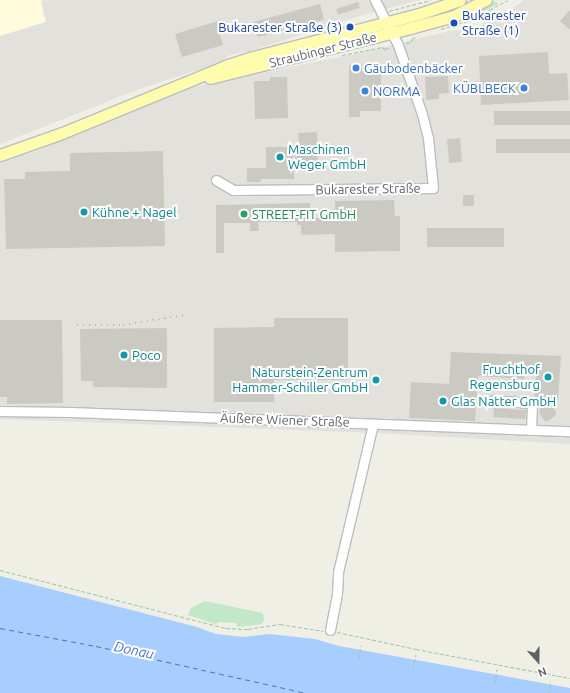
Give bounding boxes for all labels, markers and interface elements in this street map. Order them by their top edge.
place label: Bukarester Straße (1) [462,8,526,39]
marker: Bukarester Straße (1) [449,18,459,28]
place label: Bukarester Straße (3) [218,19,342,35]
marker: Bukarester Straße (3) [345,22,355,32]
street label: Straubinger Straße [268,29,378,71]
place label: Gäubodenbäcker [364,60,463,76]
marker: Gäubodenbäcker [351,63,361,73]
place label: KÜBLBECK [453,80,516,96]
place label: NORMA [373,83,420,99]
marker: KÜBLBECK [519,83,529,93]
marker: NORMA [360,86,370,96]
place label: Maschinen Weger GmbH [288,142,366,173]
marker: Maschinen Weger GmbH [275,152,285,162]
street label: Bukarester Straße [315,180,421,198]
place label: Kühne + Nagel [92,204,177,220]
place label: STREET-FIT GmbH [252,206,356,222]
marker: Kühne + Nagel [79,207,89,217]
marker: STREET-FIT GmbH [239,209,249,219]
place label: Poco [132,347,161,363]
marker: Poco [119,350,129,360]
place label: Fruchthof Regensburg [470,362,540,393]
place label: Naturstein-Zentrum Hammer-Schiller GmbH [232,365,368,396]
marker: Fruchthof Regensburg [543,372,553,382]
marker: Naturstein-Zentrum Hammer-Schiller GmbH [371,375,381,385]
place label: Glas Natter GmbH [451,393,556,409]
marker: Glas Natter GmbH [438,396,448,406]
street label: Äußere Wiener Straße [220,410,350,430]
water label: Donau [113,638,155,662]
north arrow [518,641,558,681]
text: N [536,665,548,679]

